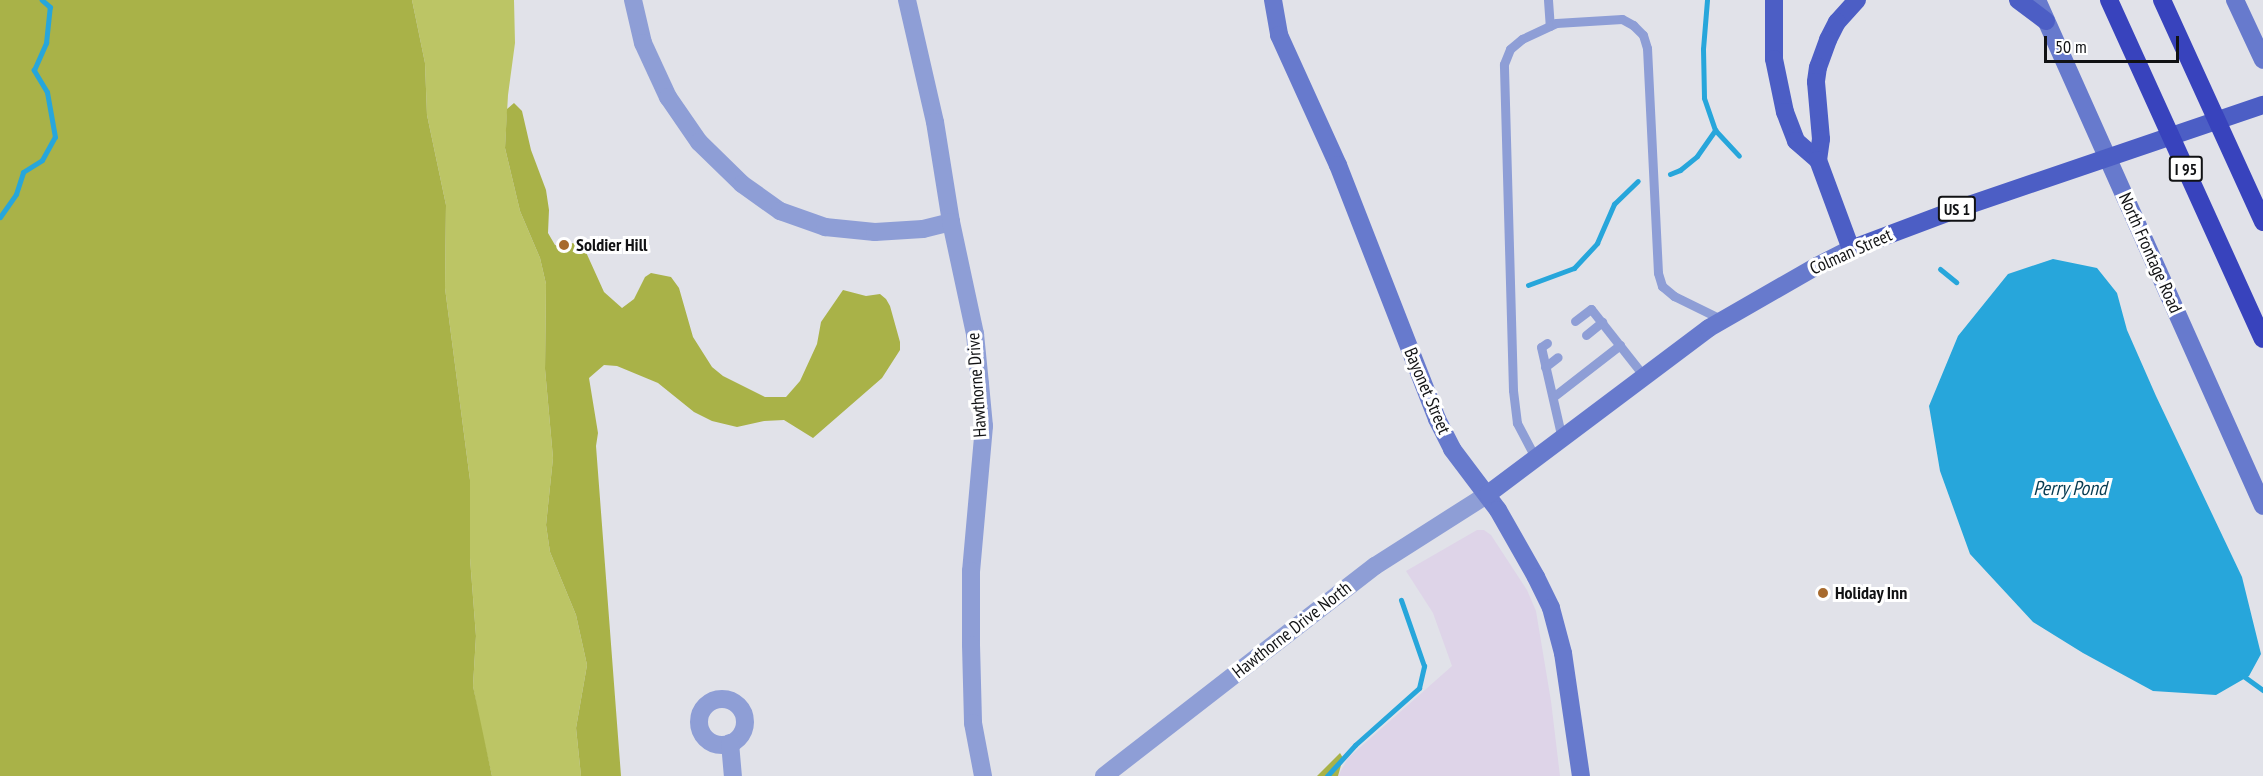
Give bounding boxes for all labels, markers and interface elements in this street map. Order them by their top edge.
scale bar [2047,24,2182,62]
text: 50 m [2055,35,2087,58]
road number: I 95 [2168,156,2204,182]
street label: North Frontage Road [2114,189,2186,317]
road number: US 1 [1938,196,1976,222]
street label: Colman Street [1807,224,1895,280]
place label: Soldier Hill [576,234,647,256]
marker: Soldier Hill [557,238,571,252]
street label: Hawthorne Drive [963,332,991,438]
street label: Bayonet Street [1399,345,1455,437]
water label: Perry Pond [2033,476,2107,500]
street label: Hawthorne Drive North [1228,577,1356,683]
place label: Holiday Inn [1835,582,1908,604]
marker: Holiday Inn [1816,586,1830,600]

